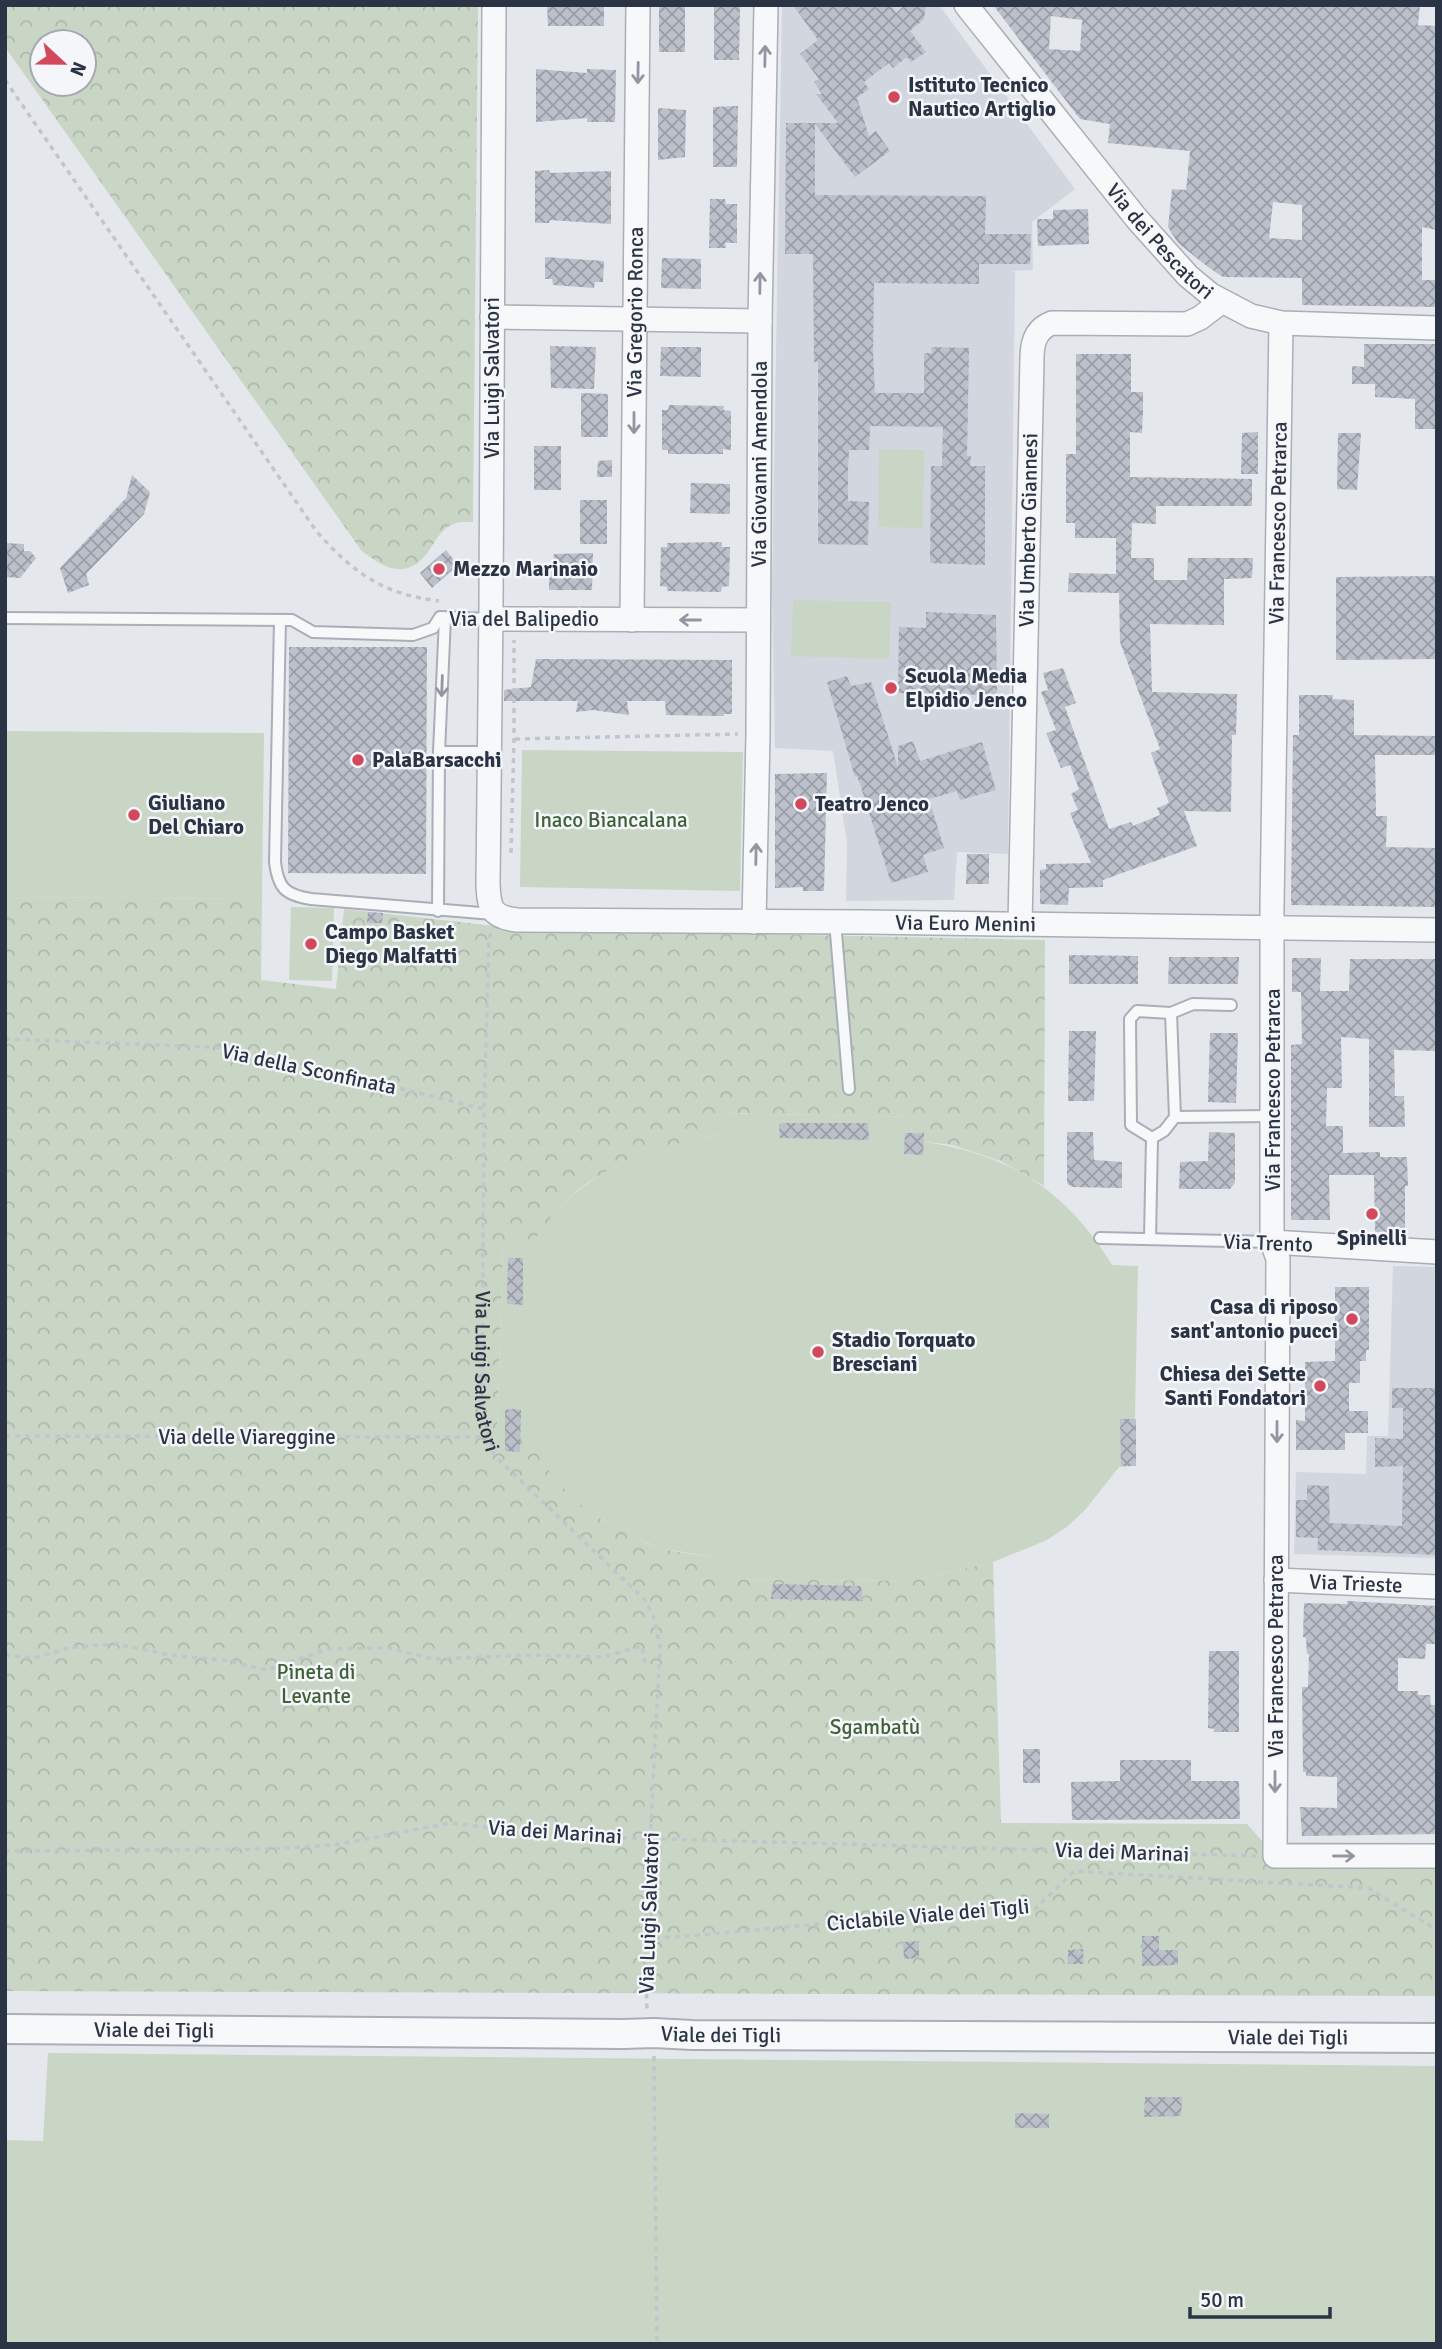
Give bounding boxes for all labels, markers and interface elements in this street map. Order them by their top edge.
north arrow [28,28,98,98]
one-way arrow [758,44,772,67]
text: N [64,58,91,80]
one-way arrow [631,62,645,85]
place label: Istituto Tecnico Nautico Artiglio [908,72,1056,122]
marker: Istituto Tecnico Nautico Artiglio [886,89,902,105]
street label: Via dei Pescatori [1101,178,1219,305]
street label: Via Gregorio Ronca [621,226,649,398]
one-way arrow [754,272,767,295]
street label: Via Luigi Salvatori [479,297,505,459]
street label: Via Giovanni Amendola [746,361,773,568]
one-way arrow [627,412,641,435]
street label: Via Francesco Petrarca [1263,421,1293,625]
street label: Via Umberto Giannesi [1013,433,1043,628]
place label: Mezzo Marinaio [453,556,598,582]
marker: Mezzo Marinaio [431,561,447,577]
street label: Via del Balipedio [449,606,599,632]
one-way arrow [679,613,702,627]
place label: Scuola Media Elpidio Jenco [905,663,1028,713]
one-way arrow [436,674,449,697]
marker: Scuola Media Elpidio Jenco [883,680,899,696]
place label: PalaBarsacchi [372,747,502,773]
marker: PalaBarsacchi [350,752,366,768]
place label: Giuliano Del Chiaro [148,790,244,840]
place label: Teatro Jenco [815,791,929,817]
marker: Teatro Jenco [793,796,809,812]
marker: Giuliano Del Chiaro [126,807,142,823]
park label: Inaco Biancalana [534,807,688,833]
one-way arrow [749,842,763,865]
street label: Via Euro Menini [895,909,1036,937]
place label: Campo Basket Diego Malfatti [325,919,457,969]
marker: Campo Basket Diego Malfatti [303,936,319,952]
street label: Via Francesco Petrarca [1260,988,1286,1192]
street label: Via della Sconfinata [219,1038,399,1100]
marker: Spinelli [1364,1206,1380,1222]
place label: Spinelli [1337,1225,1407,1251]
street label: Via Trento [1223,1228,1313,1258]
street label: Via Luigi Salvatori [469,1290,505,1455]
place label: Casa di riposo sant'antonio pucci [1170,1294,1338,1344]
marker: Casa di riposo sant'antonio pucci [1344,1311,1360,1327]
place label: Stadio Torquato Bresciani [832,1327,975,1377]
marker: Stadio Torquato Bresciani [810,1344,826,1360]
place label: Chiesa dei Sette Santi Fondatori [1160,1361,1306,1411]
marker: Chiesa dei Sette Santi Fondatori [1312,1378,1328,1394]
one-way arrow [1270,1420,1284,1443]
street label: Via delle Viareggine [158,1424,336,1450]
street label: Via Francesco Petrarca [1263,1554,1289,1758]
street label: Via Trieste [1309,1568,1403,1598]
park label: Pineta di Levante [277,1659,355,1709]
park label: Sgambatù [830,1714,920,1740]
one-way arrow [1268,1770,1282,1793]
street label: Via dei Marinai [487,1814,623,1850]
street label: Via Luigi Salvatori [633,1832,665,1994]
street label: Via dei Marinai [1054,1837,1190,1867]
one-way arrow [1332,1849,1355,1863]
street label: Ciclabile Viale dei Tigli [826,1893,1030,1937]
street label: Viale dei Tigli [94,2017,214,2044]
street label: Viale dei Tigli [660,2020,781,2048]
street label: Viale dei Tigli [1228,2024,1348,2051]
scale bar [1190,2276,1330,2320]
text: 50 m [1200,2287,1244,2313]

